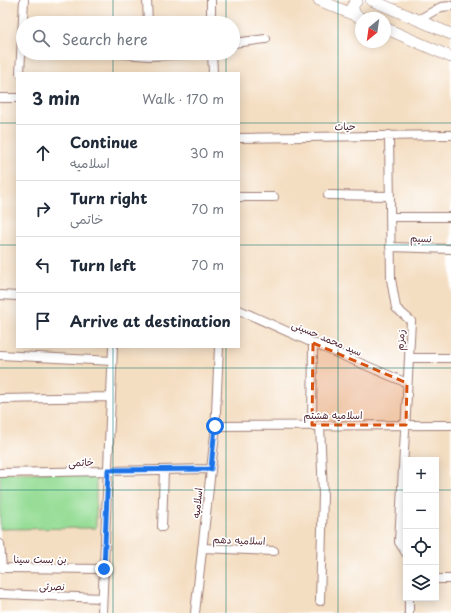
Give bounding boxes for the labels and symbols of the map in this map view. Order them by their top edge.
north arrow [355,12,391,48]
street label: حیات [334,118,356,133]
street label: نسیم [410,230,432,246]
street label: سید محمد حسینی [289,316,365,360]
street label: زمزم [391,329,409,351]
street label: اسلامیه هشتم [303,407,363,423]
route start [206,417,224,435]
street label: خاتمی [68,454,94,470]
street label: اسلامیه [187,487,206,519]
street label: اسلامیه دهم [212,531,266,549]
street label: بن بست سینا [13,551,67,566]
route end [95,560,113,578]
street label: نصرتی [39,578,65,594]

